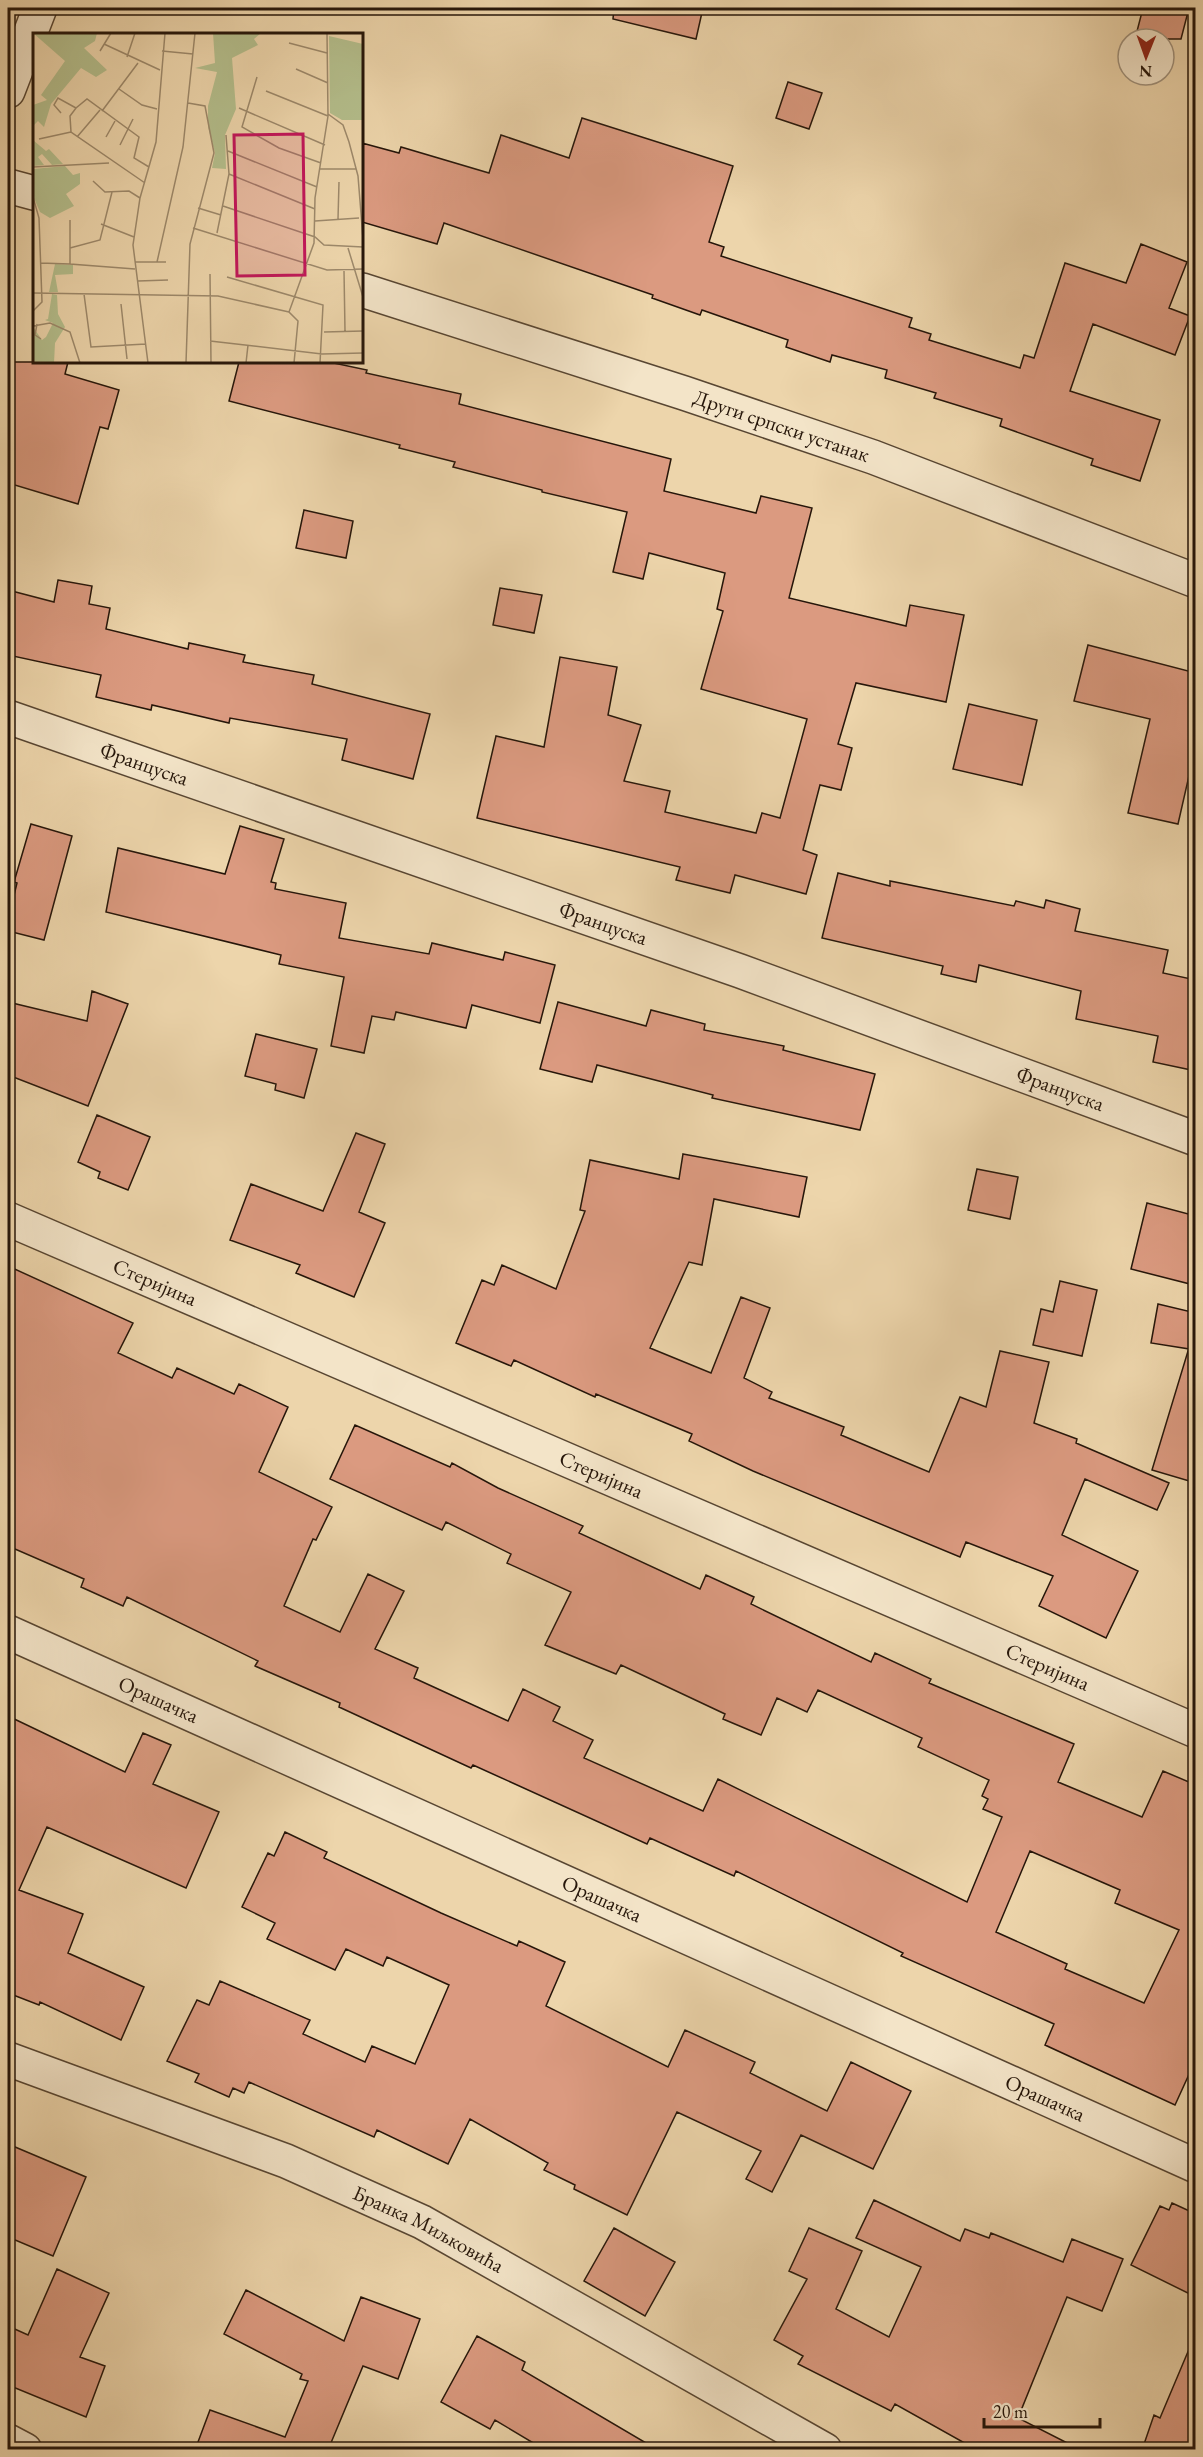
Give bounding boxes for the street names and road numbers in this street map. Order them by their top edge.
street label: Други српски устанак [690,383,873,468]
street label: Француска [96,736,193,792]
street label: Француска [556,895,652,951]
street label: Француска [1013,1060,1109,1117]
street label: Стеријина [109,1252,202,1312]
street label: Стеријина [555,1444,648,1504]
street label: Стеријина [1002,1637,1095,1697]
street label: Орашачка [114,1669,204,1729]
street label: Орашачка [558,1869,647,1928]
street label: Орашачка [1001,2068,1090,2128]
street label: Бранка Миљковића [349,2179,510,2279]

